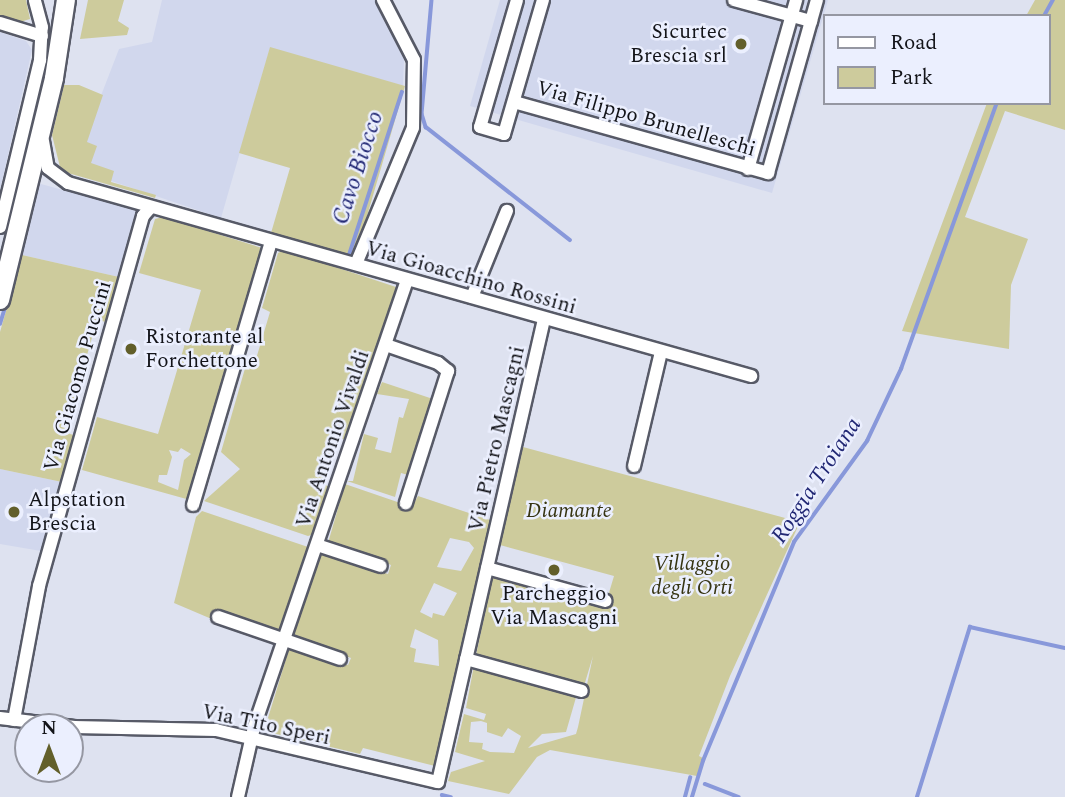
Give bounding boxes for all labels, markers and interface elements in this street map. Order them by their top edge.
legend [824,14,1051,105]
place label: Sicurtec Brescia srl [630,19,727,69]
text: Road [890,27,937,59]
marker: Sicurtec Brescia srl [733,36,749,52]
text: Park [890,62,933,94]
street label: Via Filippo Brunelleschi [534,76,758,162]
water label: Cavo Biocco [328,108,390,228]
street label: Via Gioacchino Rossini [363,236,579,320]
street label: Via Giacomo Puccini [39,278,117,474]
place label: Ristorante al Forchettone [145,324,263,374]
marker: Ristorante al Forchettone [123,341,139,357]
street label: Via Pietro Mascagni [463,344,531,534]
street label: Via Antonio Vivaldi [291,347,375,531]
water label: Roggia Troiana [766,413,868,549]
place label: Alpstation Brescia [28,487,126,537]
park label: Diamante [526,498,612,524]
marker: Alpstation Brescia [6,504,22,520]
park label: Villaggio degli Orti [651,551,733,601]
marker: Parcheggio Via Mascagni [546,562,562,578]
place label: Parcheggio Via Mascagni [490,581,618,631]
street label: Via Tito Speri [199,699,333,751]
north arrow [14,713,84,783]
text: N [41,714,57,743]

